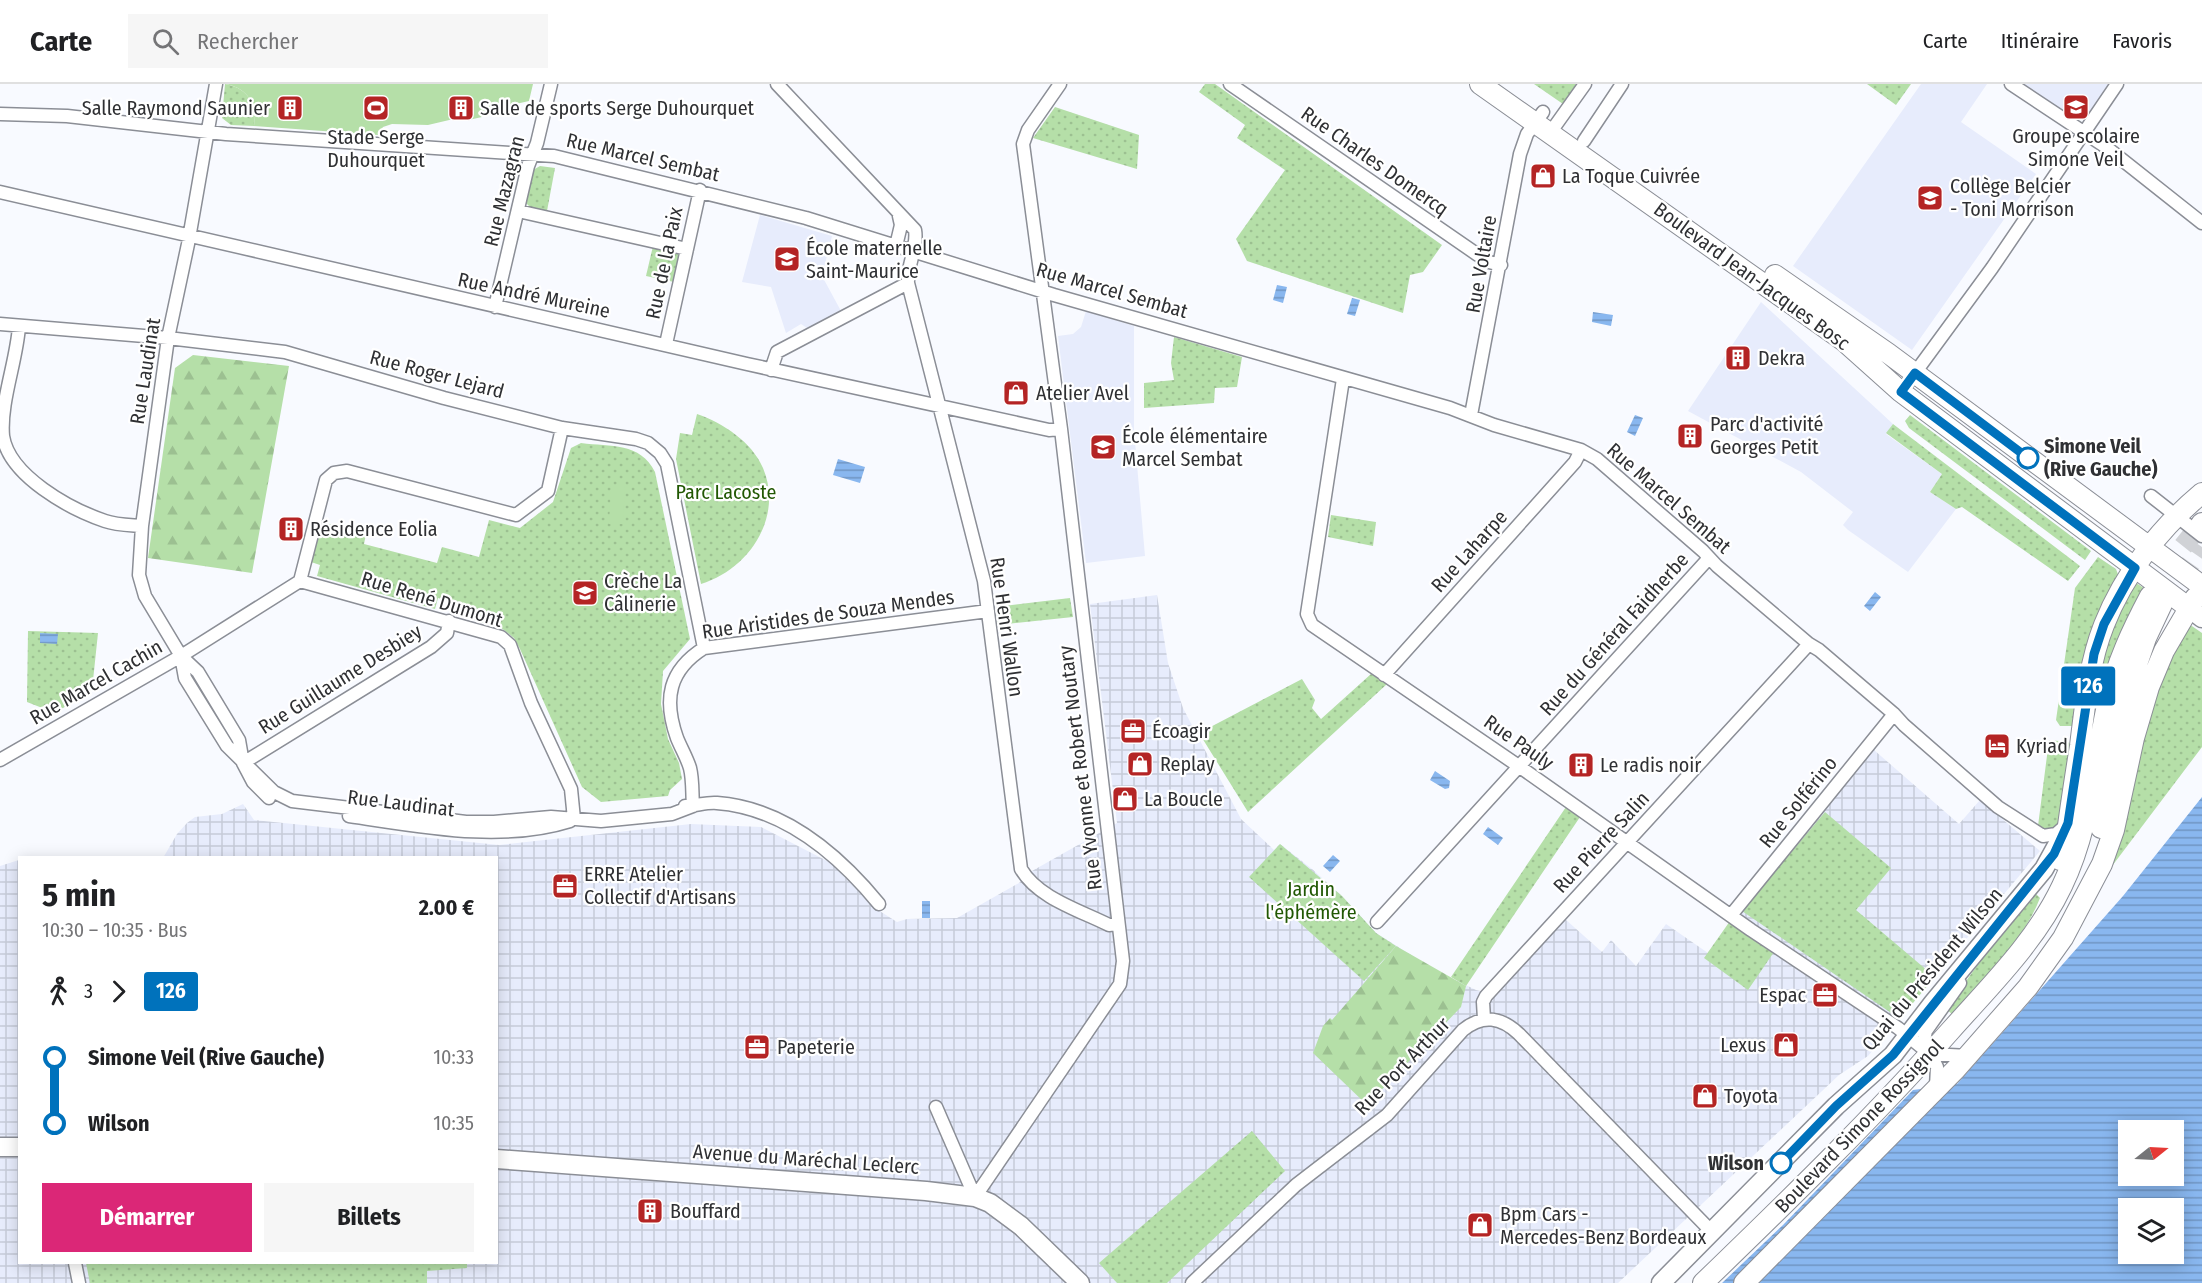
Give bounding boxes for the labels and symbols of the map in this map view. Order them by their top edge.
school or university icon: Groupe scolaire Simone Veil [2061,92,2091,122]
building icon: Salle Raymond Saunier [275,93,305,123]
sports icon: Stade Serge Duhourquet [361,93,391,123]
building icon: Salle de sports Serge Duhourquet [446,93,476,123]
place label: Salle Raymond Saunier [82,96,270,120]
place label: Salle de sports Serge Duhourquet [480,96,755,120]
street label: Rue Charles Domercq [1297,101,1453,221]
place label: Groupe scolaire Simone Veil [2012,124,2140,171]
place label: Stade Serge Duhourquet [327,125,425,172]
street label: Rue Marcel Sembat [564,128,722,186]
street label: Rue Mazagran [479,133,529,249]
shop icon: La Toque Cuivrée [1528,161,1558,191]
place label: La Toque Cuivrée [1562,164,1700,188]
place label: Collège Belcier - Toni Morrison [1950,174,2074,221]
school or university icon: Collège Belcier - Toni Morrison [1915,183,1945,213]
street label: Boulevard Jean-Jacques Bosc [1649,197,1855,355]
street label: Rue de la Paix [640,205,688,321]
street label: Rue Voltaire [1461,213,1501,315]
place label: École maternelle Saint-Maurice [806,236,942,283]
school or university icon: École maternelle Saint-Maurice [772,244,802,274]
street label: Rue Marcel Sembat [1034,257,1191,323]
street label: Rue André Mureine [456,267,612,323]
street label: Rue Laudinat [125,316,165,426]
building icon: Dekra [1723,343,1753,373]
street label: Rue Roger Lejard [367,345,507,403]
place label: Dekra [1758,346,1805,370]
shop icon: Atelier Avel [1001,378,1031,408]
place label: Atelier Avel [1036,381,1129,405]
place label: Parc d'activité Georges Petit [1710,412,1823,459]
building icon: Parc d'activité Georges Petit [1675,421,1705,451]
place label: École élémentaire Marcel Sembat [1122,424,1268,471]
school or university icon: École élémentaire Marcel Sembat [1088,432,1118,462]
place label: Simone Veil (Rive Gauche) [2044,434,2157,481]
street label: Rue Marcel Sembat [1602,438,1736,559]
marker: Simone Veil (Rive Gauche) [2017,447,2039,469]
park label: Parc Lacoste [676,480,776,504]
street label: Rue Laharpe [1426,505,1512,597]
building icon: Résidence Eolia [276,514,306,544]
place label: Résidence Eolia [310,517,438,541]
street label: Rue du Général Faidherbe [1535,548,1693,720]
street label: Rue Henri Wallon [985,556,1029,698]
street label: Rue René Dumont [358,566,506,632]
place label: Crèche La Câlinerie [604,569,682,616]
school or university icon: Crèche La Câlinerie [570,578,600,608]
street label: Rue Aristides de Souza Mendes [700,584,956,644]
street label: Rue Guillaume Desbiey [254,619,426,739]
street label: Rue Marcel Cachin [26,634,166,730]
street label: Rue Yvonne et Robert Noutary [1053,644,1107,892]
line badge: 126 [2054,666,2122,706]
street label: Rue Pauly [1480,709,1559,775]
office icon: Écoagir [1118,716,1148,746]
place label: Écoagir [1152,719,1211,743]
hotel icon: Kyriad [1982,731,2012,761]
place label: Kyriad [2016,734,2068,758]
shop icon: Replay [1125,749,1155,779]
building icon: Le radis noir [1566,750,1596,780]
street label: Rue Solférino [1754,751,1842,853]
place label: Replay [1160,752,1215,776]
place label: Le radis noir [1600,753,1701,777]
shop icon: La Boucle [1110,784,1140,814]
street label: Rue Laudinat [346,785,456,822]
street label: Rue Pierre Salin [1548,786,1654,898]
place label: La Boucle [1144,787,1223,811]
place label: ERRE Atelier Collectif d'Artisans [584,862,736,909]
office icon: ERRE Atelier Collectif d'Artisans [550,871,580,901]
park label: Jardin l'éphémère [1265,877,1357,924]
street label: Quai du Président Wilson [1857,883,2007,1055]
office icon: Espac [1810,980,1840,1010]
place label: Espac [1759,983,1806,1007]
street label: Rue Port Arthur [1349,1012,1455,1120]
shop icon: Lexus [1771,1030,1801,1060]
office icon: Papeterie [742,1032,772,1062]
place label: Lexus [1720,1033,1766,1057]
street label: Boulevard Simone Rossignol [1770,1034,1948,1218]
place label: Papeterie [777,1035,855,1059]
shop icon: Toyota [1690,1081,1720,1111]
place label: Toyota [1724,1084,1778,1108]
north arrow [2118,1120,2184,1186]
street label: Avenue du Maréchal Leclerc [692,1139,920,1179]
place label: Wilson [1708,1151,1764,1175]
marker: Wilson [1770,1152,1792,1174]
building icon: Bouffard [635,1196,665,1226]
place label: Bouffard [670,1199,741,1223]
place label: Bpm Cars - Mercedes-Benz Bordeaux [1500,1202,1706,1249]
shop icon: Bpm Cars - Mercedes-Benz Bordeaux [1465,1210,1495,1240]

